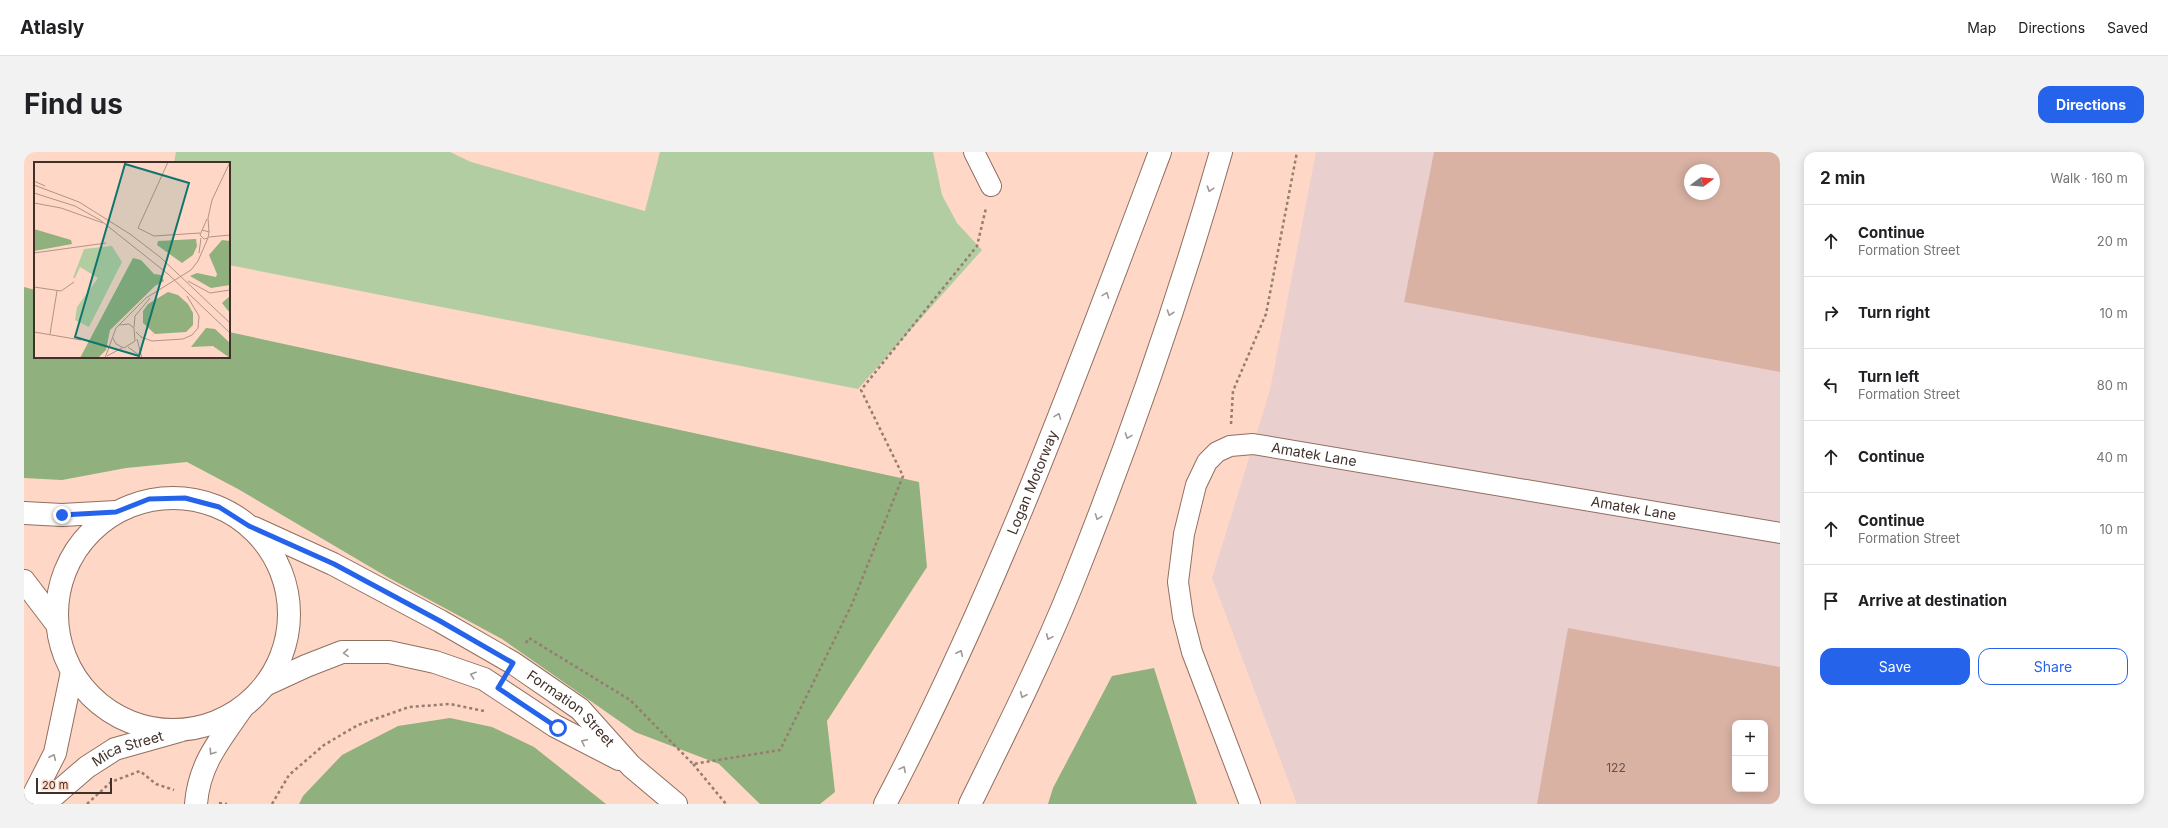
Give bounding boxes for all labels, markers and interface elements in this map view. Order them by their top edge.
text: Atlasly [20,16,84,39]
text: Map [1967,19,1996,36]
text: Directions [2018,19,2085,36]
text: Saved [2107,19,2148,36]
button: Directions [2038,86,2144,123]
text: Find us [24,87,123,121]
inset map [34,162,230,358]
north arrow [1684,164,1720,200]
text: 2 min [1820,168,1865,188]
text: Walk · 160 m [2051,170,2128,186]
one-way arrow [1206,186,1215,193]
text: Continue [1858,223,1925,242]
icon: ahead [1820,230,1842,252]
text: 20 m [2097,233,2128,249]
text: Formation Street [1858,242,1960,258]
one-way arrow [1101,292,1109,299]
icon: right [1820,302,1842,324]
text: Turn right [1858,303,1930,322]
text: 10 m [2099,305,2128,321]
one-way arrow [1167,310,1175,317]
text: Turn left [1858,367,1919,386]
icon: left [1820,374,1842,396]
text: 80 m [2097,377,2128,393]
text: Formation Street [1858,386,1960,402]
one-way arrow [1054,413,1062,420]
street label: Logan Motorway [1003,427,1061,537]
one-way arrow [1124,432,1133,439]
street label: Amatek Lane [1270,438,1358,469]
icon: ahead [1820,446,1842,468]
text: Continue [1858,447,1925,466]
text: 40 m [2096,449,2128,465]
street label: Amatek Lane [1590,492,1678,523]
route end [53,506,71,524]
text: Continue [1858,511,1925,530]
one-way arrow [1095,513,1103,520]
icon: ahead [1820,518,1842,540]
text: 10 m [2099,521,2128,537]
text: Formation Street [1858,530,1960,546]
icon: arrive [1820,590,1842,612]
text: Arrive at destination [1858,591,2007,610]
one-way arrow [1046,633,1054,640]
one-way arrow [343,648,349,657]
button: Save [1820,648,1970,685]
button: Share [1978,648,2128,685]
one-way arrow [955,649,963,657]
street label: Formation Street [524,666,619,750]
one-way arrow [470,671,477,680]
one-way arrow [1019,692,1027,699]
route start [549,719,567,737]
map controls [1732,720,1768,792]
button: + [1732,720,1768,756]
street label: Mica Street [88,727,165,770]
one-way arrow [581,739,588,746]
one-way arrow [209,748,217,755]
one-way arrow [48,753,56,761]
button: − [1732,756,1768,792]
house number: 122 [1606,760,1626,775]
one-way arrow [898,766,906,774]
scale bar [36,776,112,795]
text: 20 m [42,778,68,792]

